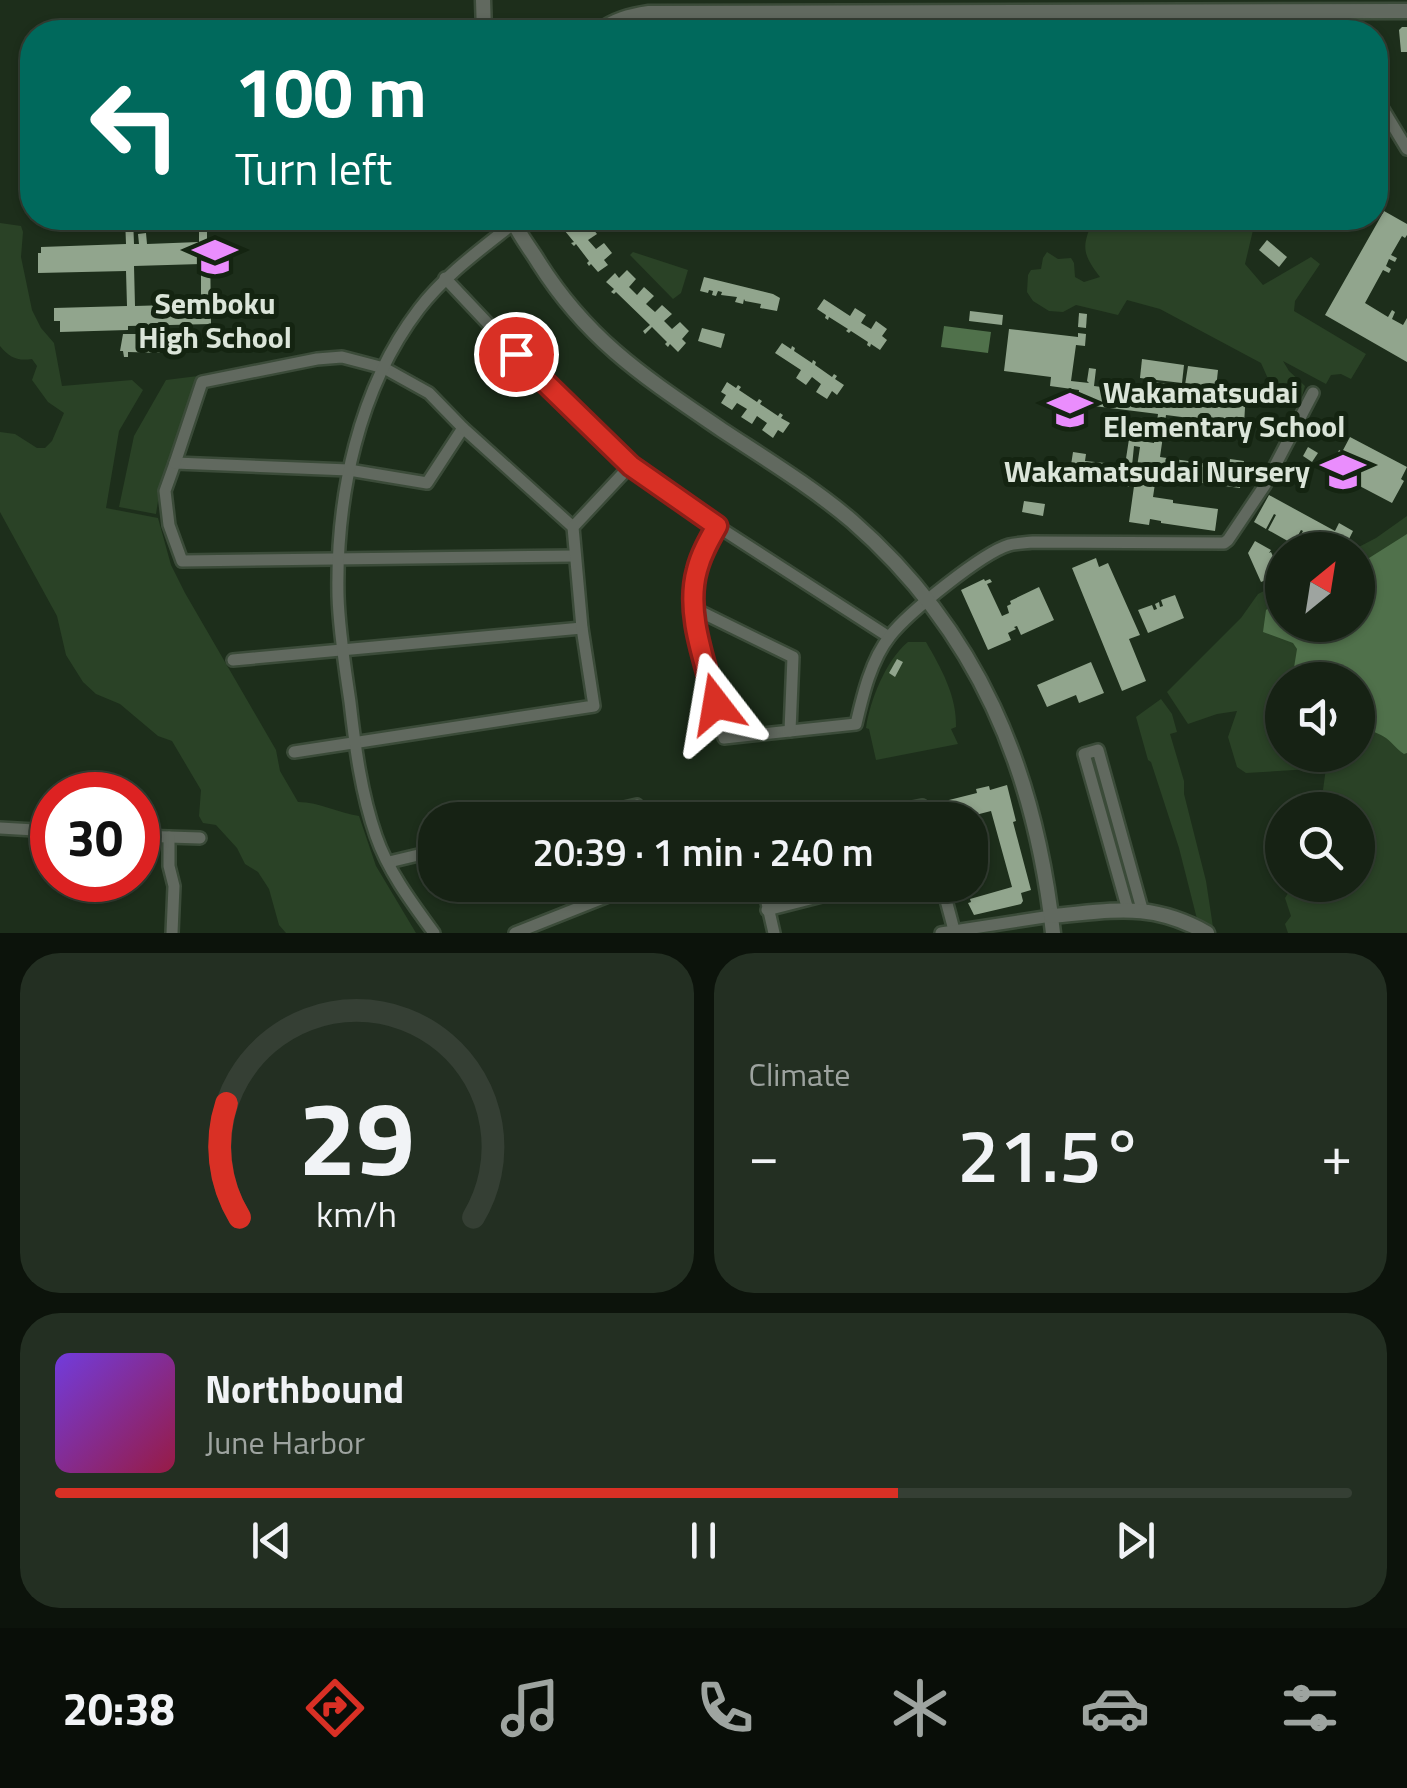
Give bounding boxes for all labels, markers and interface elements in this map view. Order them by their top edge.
text: 100 m [235,38,427,144]
icon: left [70,60,200,190]
text: Turn left [235,134,392,202]
school or university icon: Semboku High School [191,233,239,281]
place label: Semboku High School [138,280,292,360]
pin [474,312,559,397]
icon: arrive [489,327,544,382]
place label: Wakamatsudai Elementary School [1103,369,1345,449]
school or university icon: Wakamatsudai Elementary School [1046,386,1094,434]
place label: Wakamatsudai Nursery [1004,448,1310,494]
school or university icon: Wakamatsudai Nursery [1319,448,1367,496]
north arrow [1265,532,1375,642]
map controls [1265,532,1375,902]
position arrow [664,652,768,756]
button: sound [1265,662,1375,772]
speed limit sign: 30 [30,772,160,902]
button: search [1265,792,1375,902]
text: 20:39 · 1 min · 240 m [532,823,874,881]
text: Climate [749,1050,850,1098]
text: 29 [299,1057,415,1215]
text: 21.5° [957,1097,1143,1211]
text: − [749,1113,779,1196]
text: + [1321,1113,1352,1196]
text: km/h [316,1186,397,1241]
text: Northbound [205,1360,404,1418]
text: June Harbor [205,1418,365,1466]
icon: previous [244,1513,299,1568]
icon: pause [676,1513,731,1568]
icon: next [1108,1513,1163,1568]
icon: directions [300,1673,370,1743]
icon: music [495,1673,565,1743]
icon: phone [690,1673,760,1743]
icon: climate [885,1673,955,1743]
icon: car [1080,1673,1150,1743]
icon: filters [1275,1673,1345,1743]
text: 20:38 [62,1674,175,1742]

